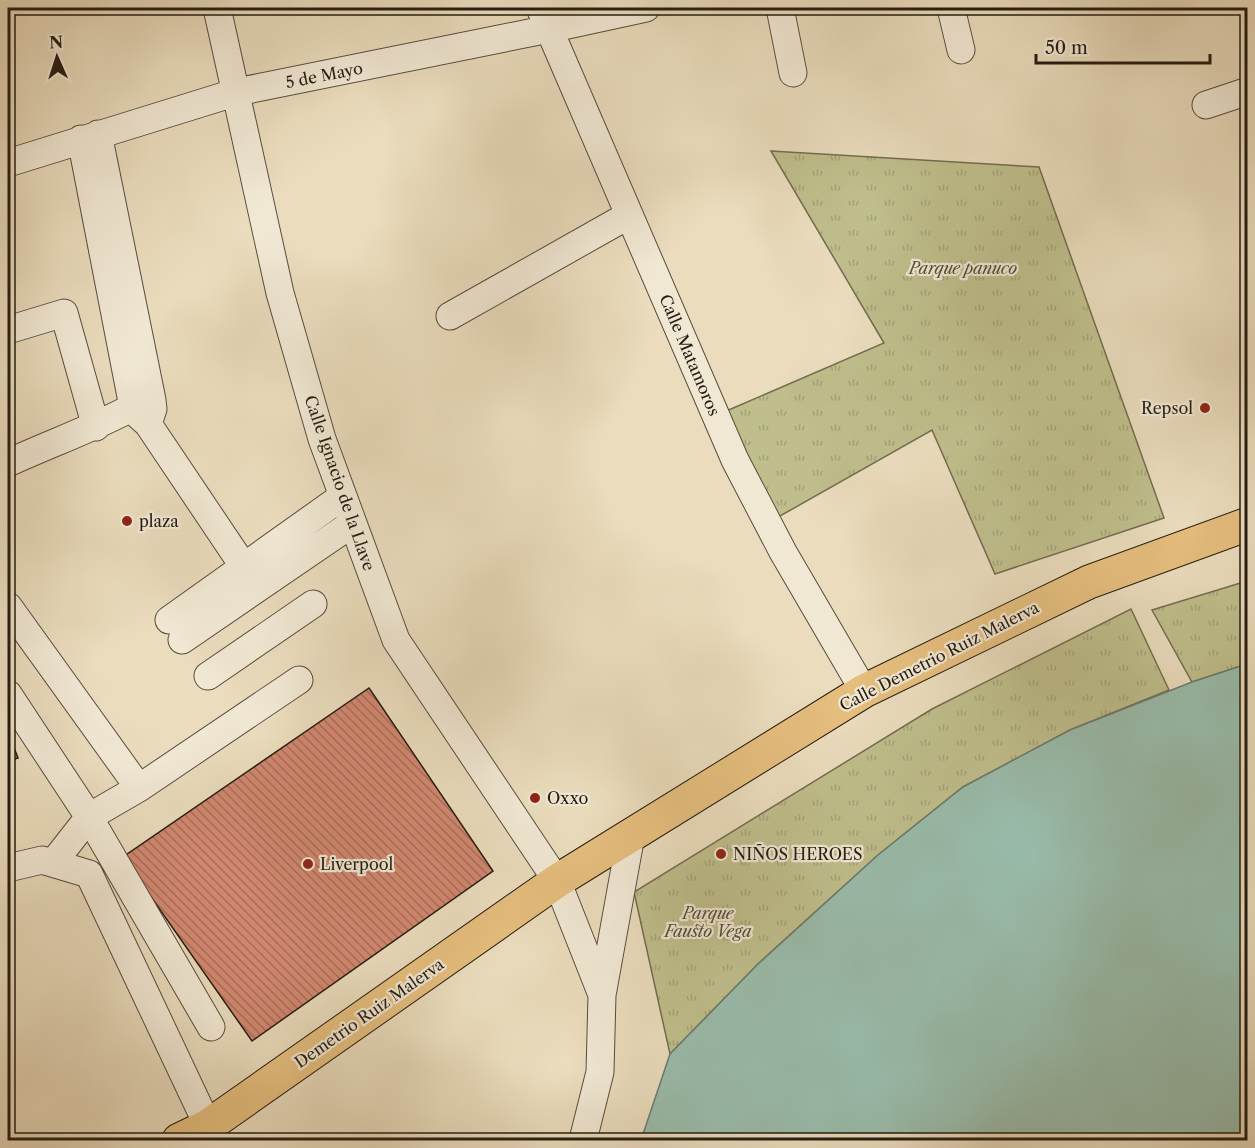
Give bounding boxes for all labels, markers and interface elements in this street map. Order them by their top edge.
north arrow [27,27,87,87]
scale bar [1036,27,1210,65]
text: N [49,32,64,52]
text: 50 m [1045,37,1088,59]
street label: 5 de Mayo [284,58,365,92]
park label: Parque panuco [907,258,1017,278]
street label: Calle Matamoros [655,291,725,419]
street label: Calle Ignacio de la Llave [301,393,379,573]
place label: Repsol [1141,398,1193,418]
marker: Repsol [1198,401,1212,415]
place label: plaza [139,511,179,531]
marker: plaza [120,514,134,528]
street label: Calle Demetrio Ruiz Malerva [836,597,1043,715]
place label: Oxxo [547,788,588,808]
marker: Oxxo [528,791,542,805]
place label: NIÑOS HEROES [733,843,862,864]
marker: NIÑOS HEROES [714,847,728,861]
place label: Liverpool [320,854,394,874]
marker: Liverpool [301,857,315,871]
park label: Parque Fausto Vega [662,903,752,941]
street label: Demetrio Ruiz Malerva [291,954,448,1072]

